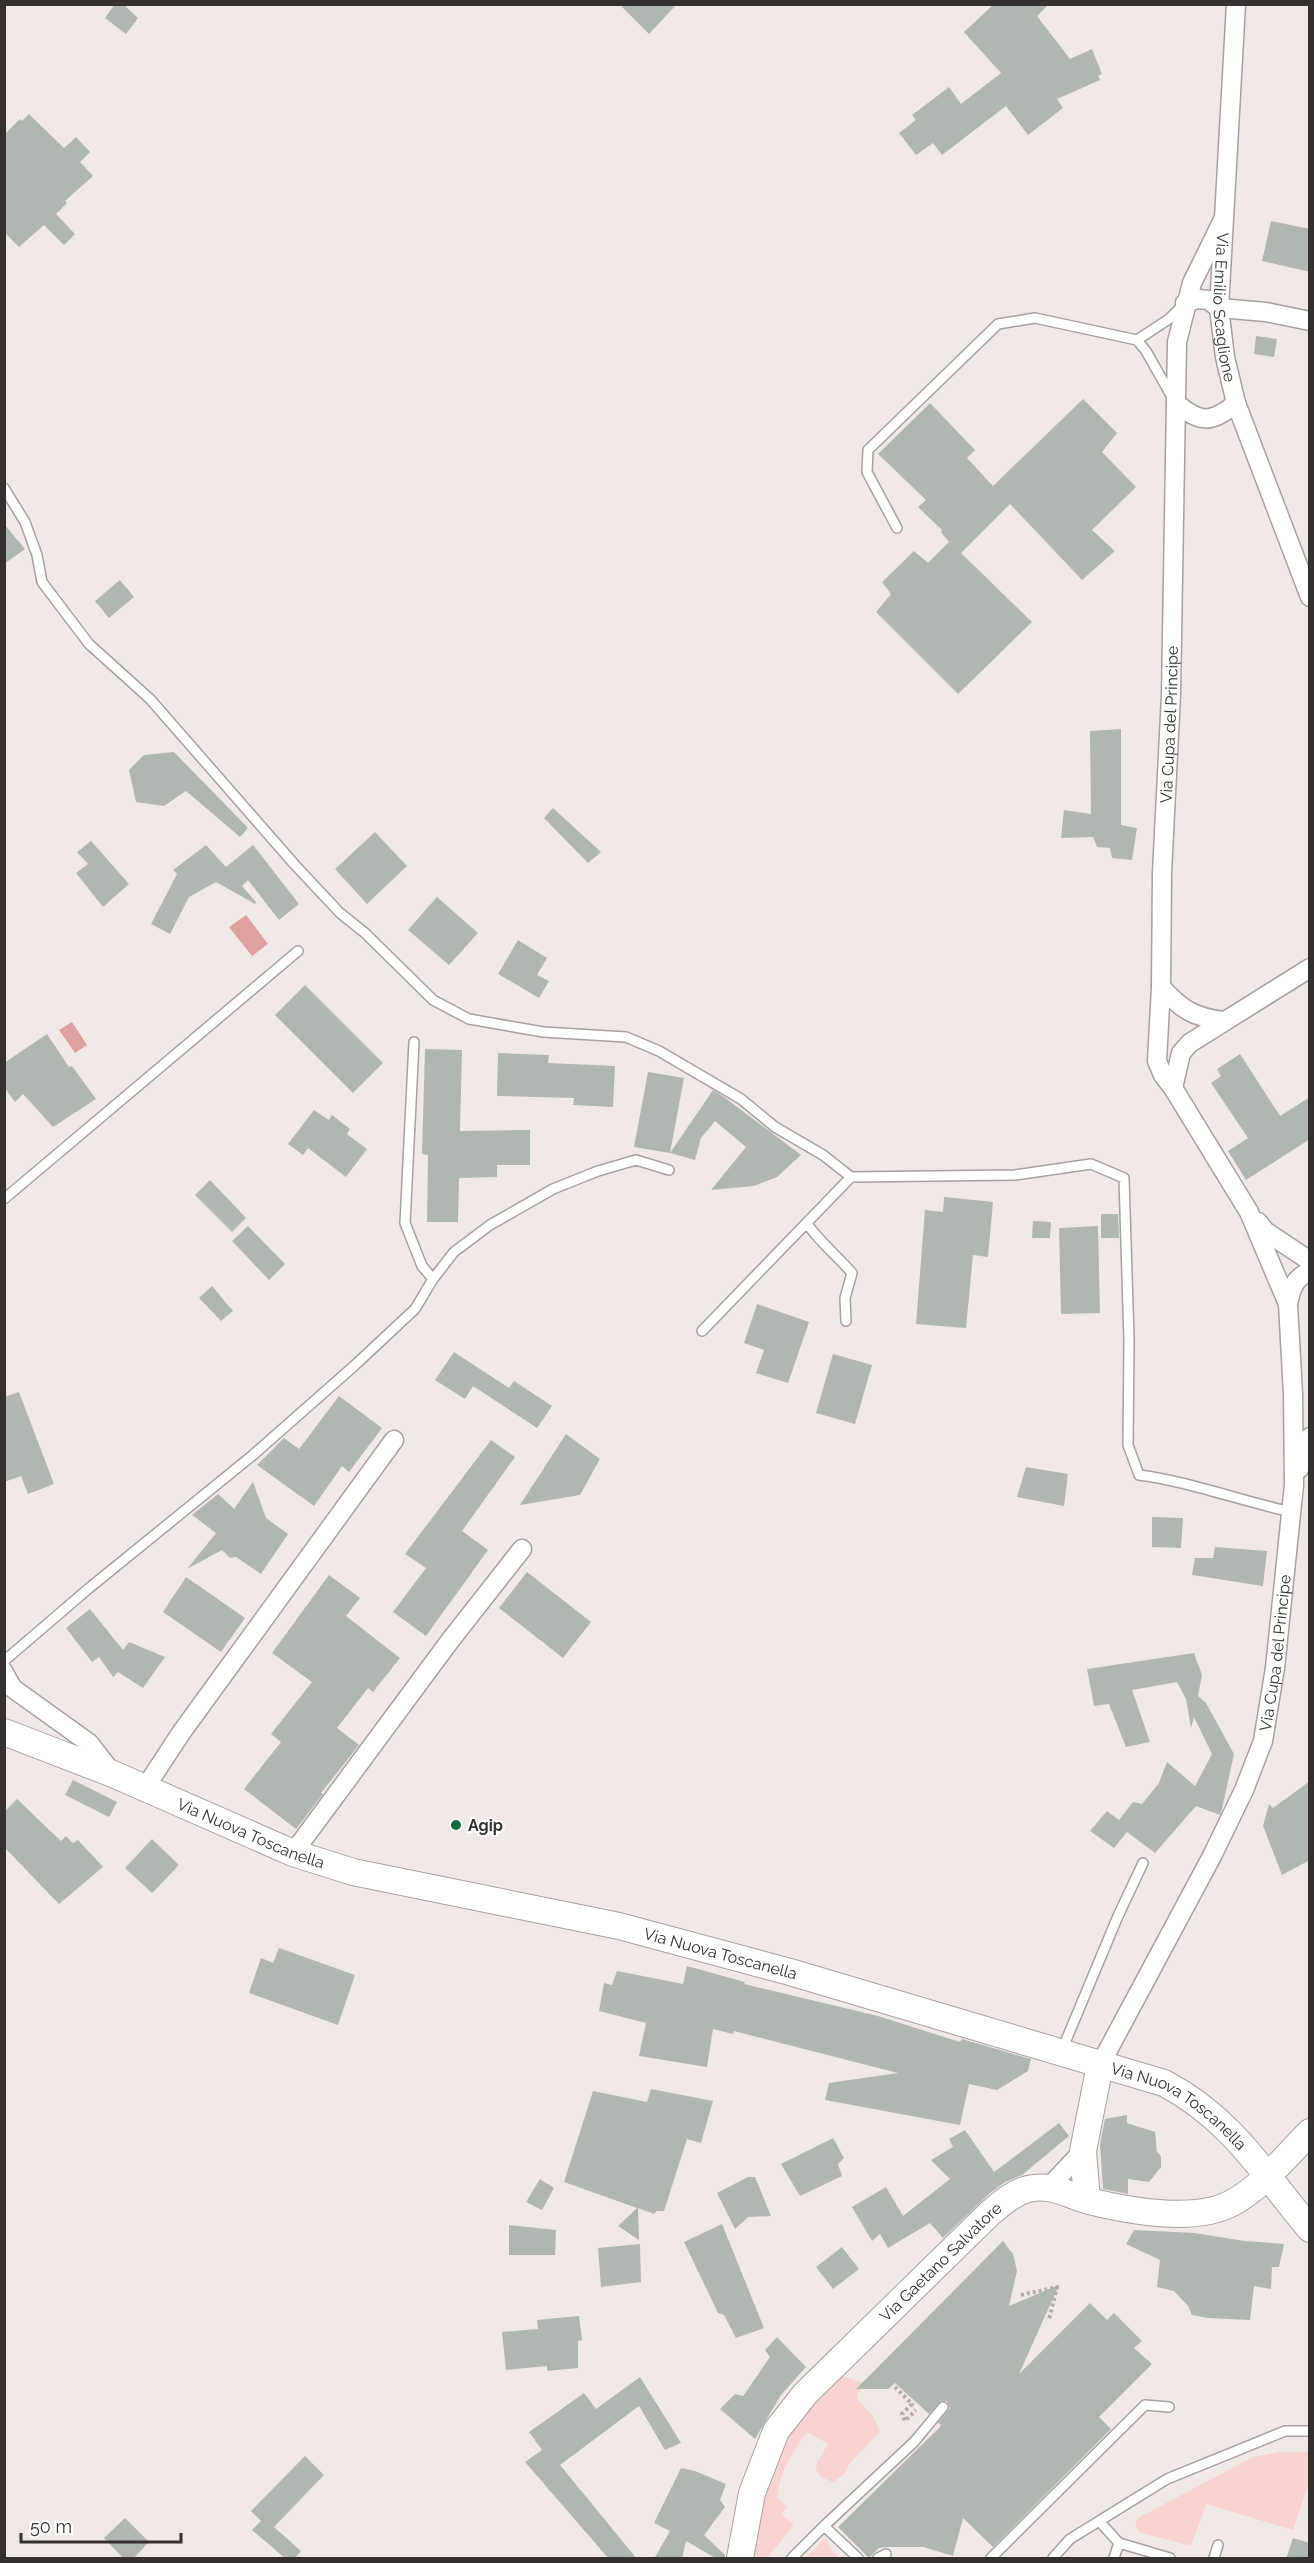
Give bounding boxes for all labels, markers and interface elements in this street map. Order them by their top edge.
street label: Via Emilio Scaglione [1209,232,1240,384]
street label: Via Cupa del Principe [1156,645,1181,804]
street label: Via Cupa del Principe [1255,1574,1294,1733]
street label: Via Nuova Toscanella [174,1794,327,1872]
place label: Agip [468,1816,503,1835]
marker: Agip [449,1818,463,1832]
street label: Via Nuova Toscanella [642,1924,800,1983]
street label: Via Nuova Toscanella [1109,2058,1251,2154]
street label: Via Gaetano Salvatore [876,2198,1005,2325]
scale bar [21,2506,182,2544]
text: 50 m [30,2516,72,2537]

